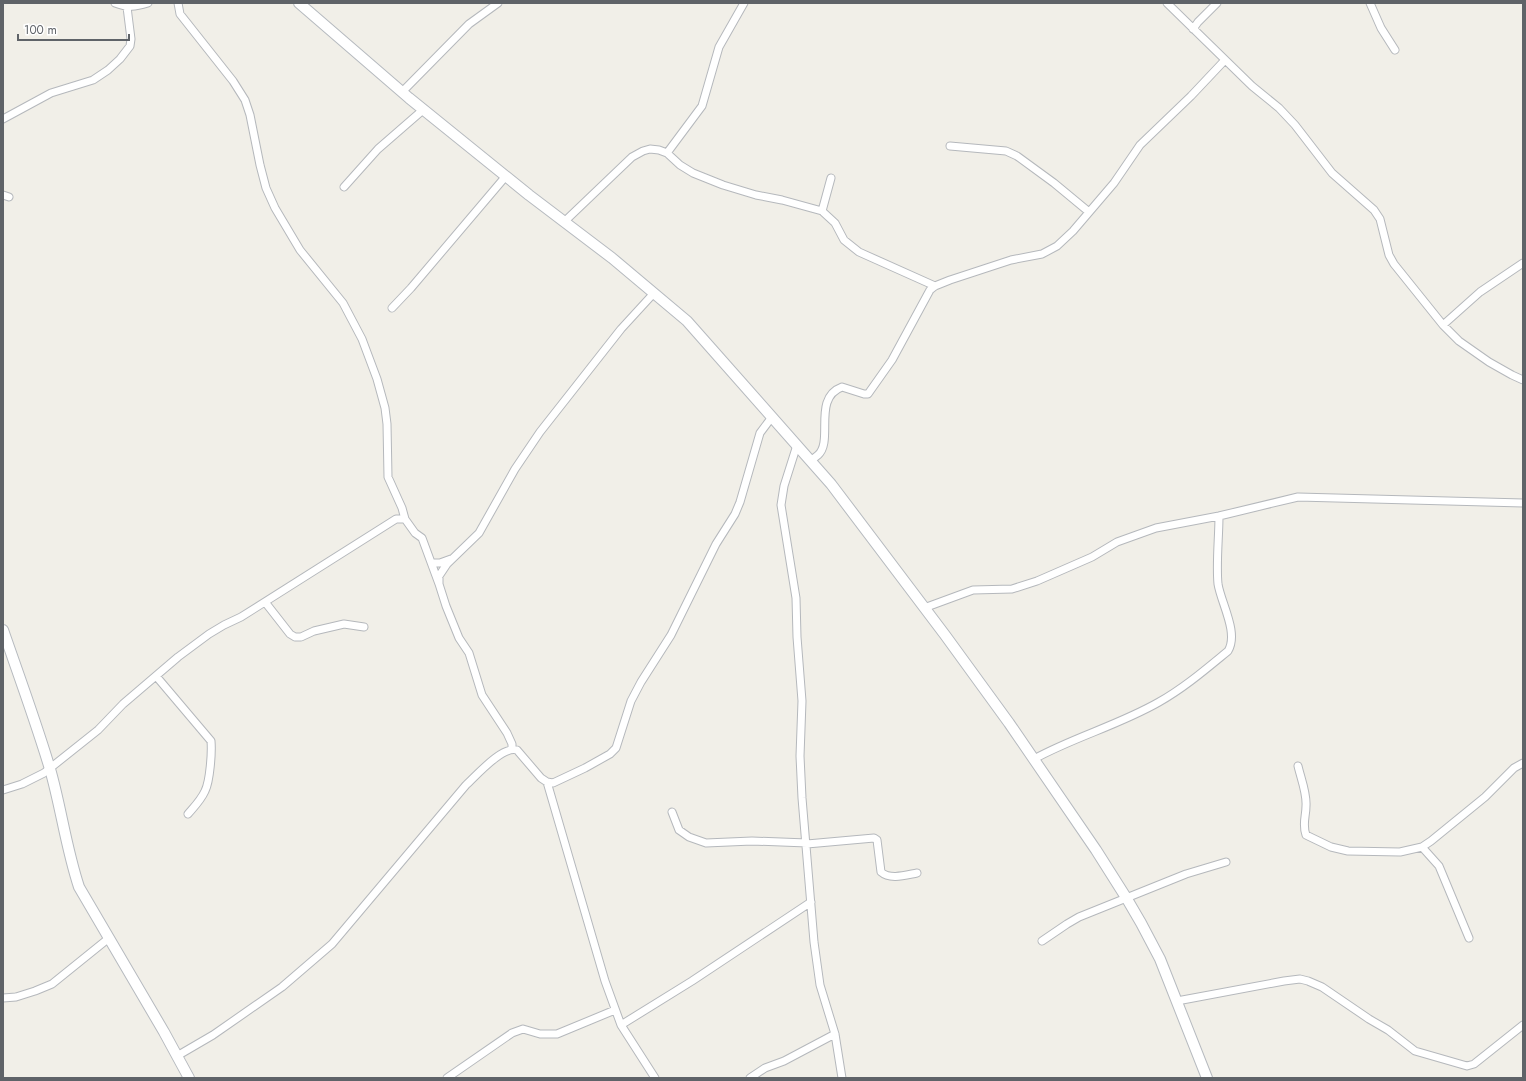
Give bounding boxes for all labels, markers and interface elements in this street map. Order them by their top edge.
scale bar [18,16,129,42]
text: 100 m [24,21,57,39]

